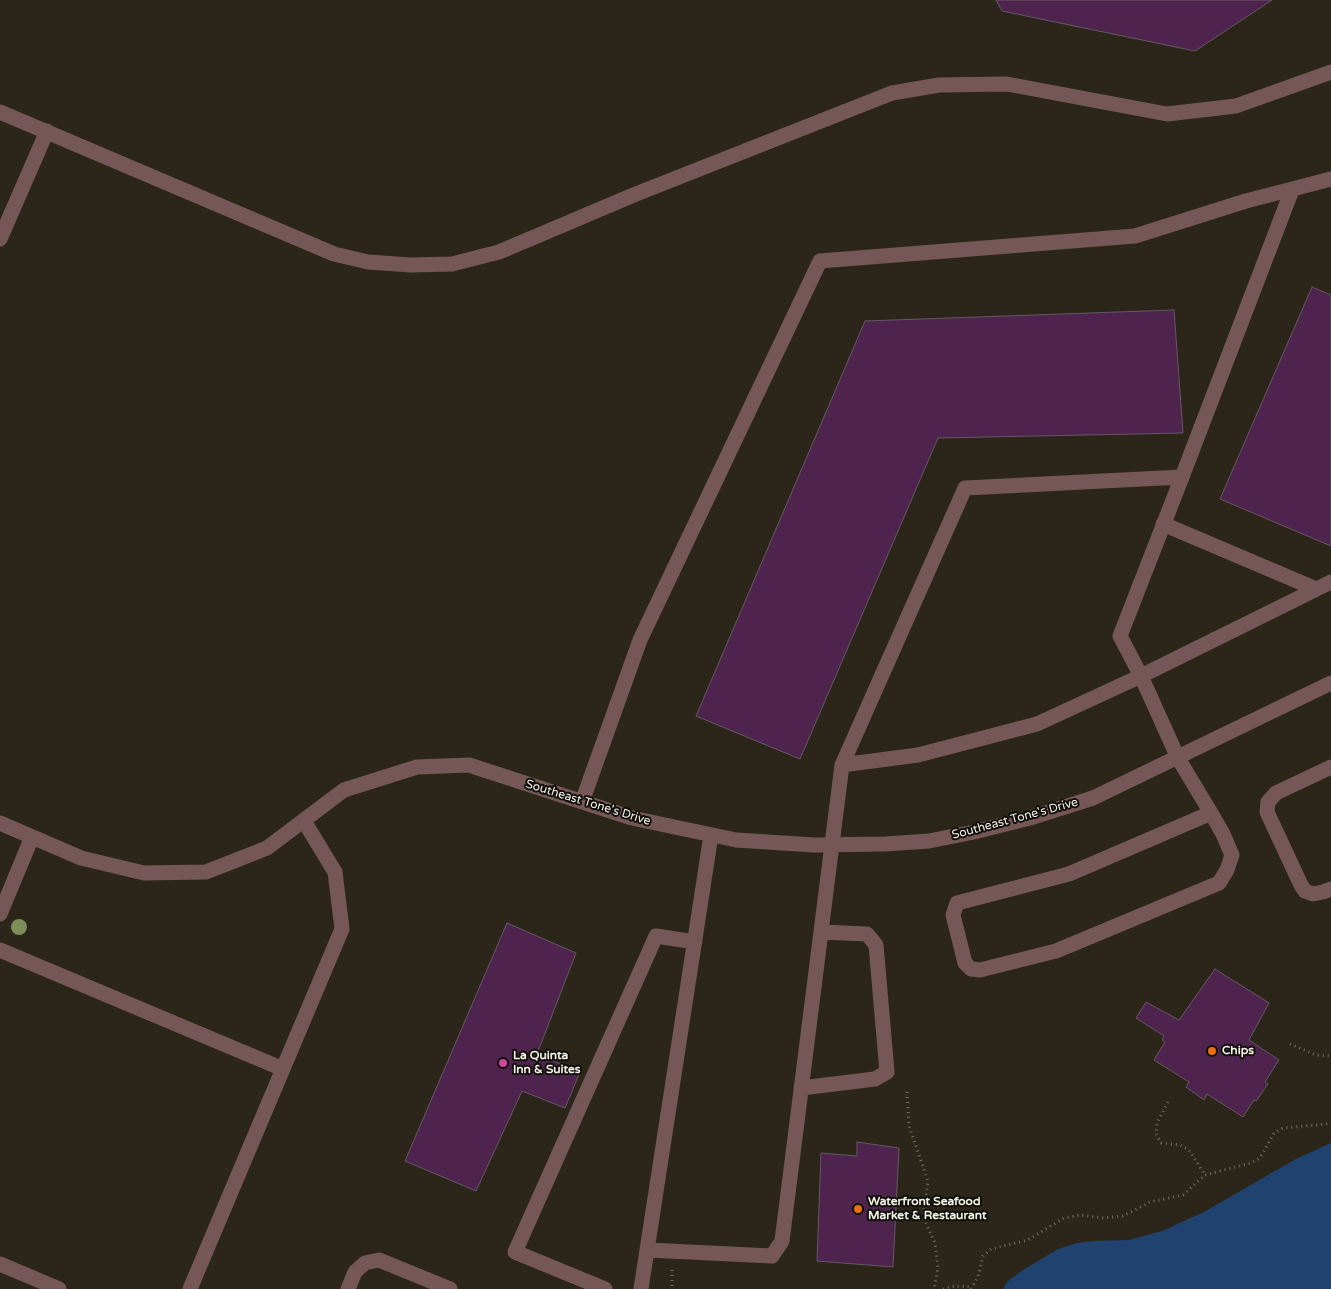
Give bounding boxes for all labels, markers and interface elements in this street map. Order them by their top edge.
street label: Southeast Tone's Drive [524,777,652,829]
street label: Southeast Tone's Drive [950,795,1080,843]
place label: Chips [1222,1044,1254,1058]
marker: Chips [1206,1045,1218,1057]
place label: La Quinta Inn & Suites [513,1049,581,1077]
marker: La Quinta Inn & Suites [497,1057,509,1069]
place label: Waterfront Seafood Market & Restaurant [868,1195,986,1223]
marker: Waterfront Seafood Market & Restaurant [852,1203,864,1215]

